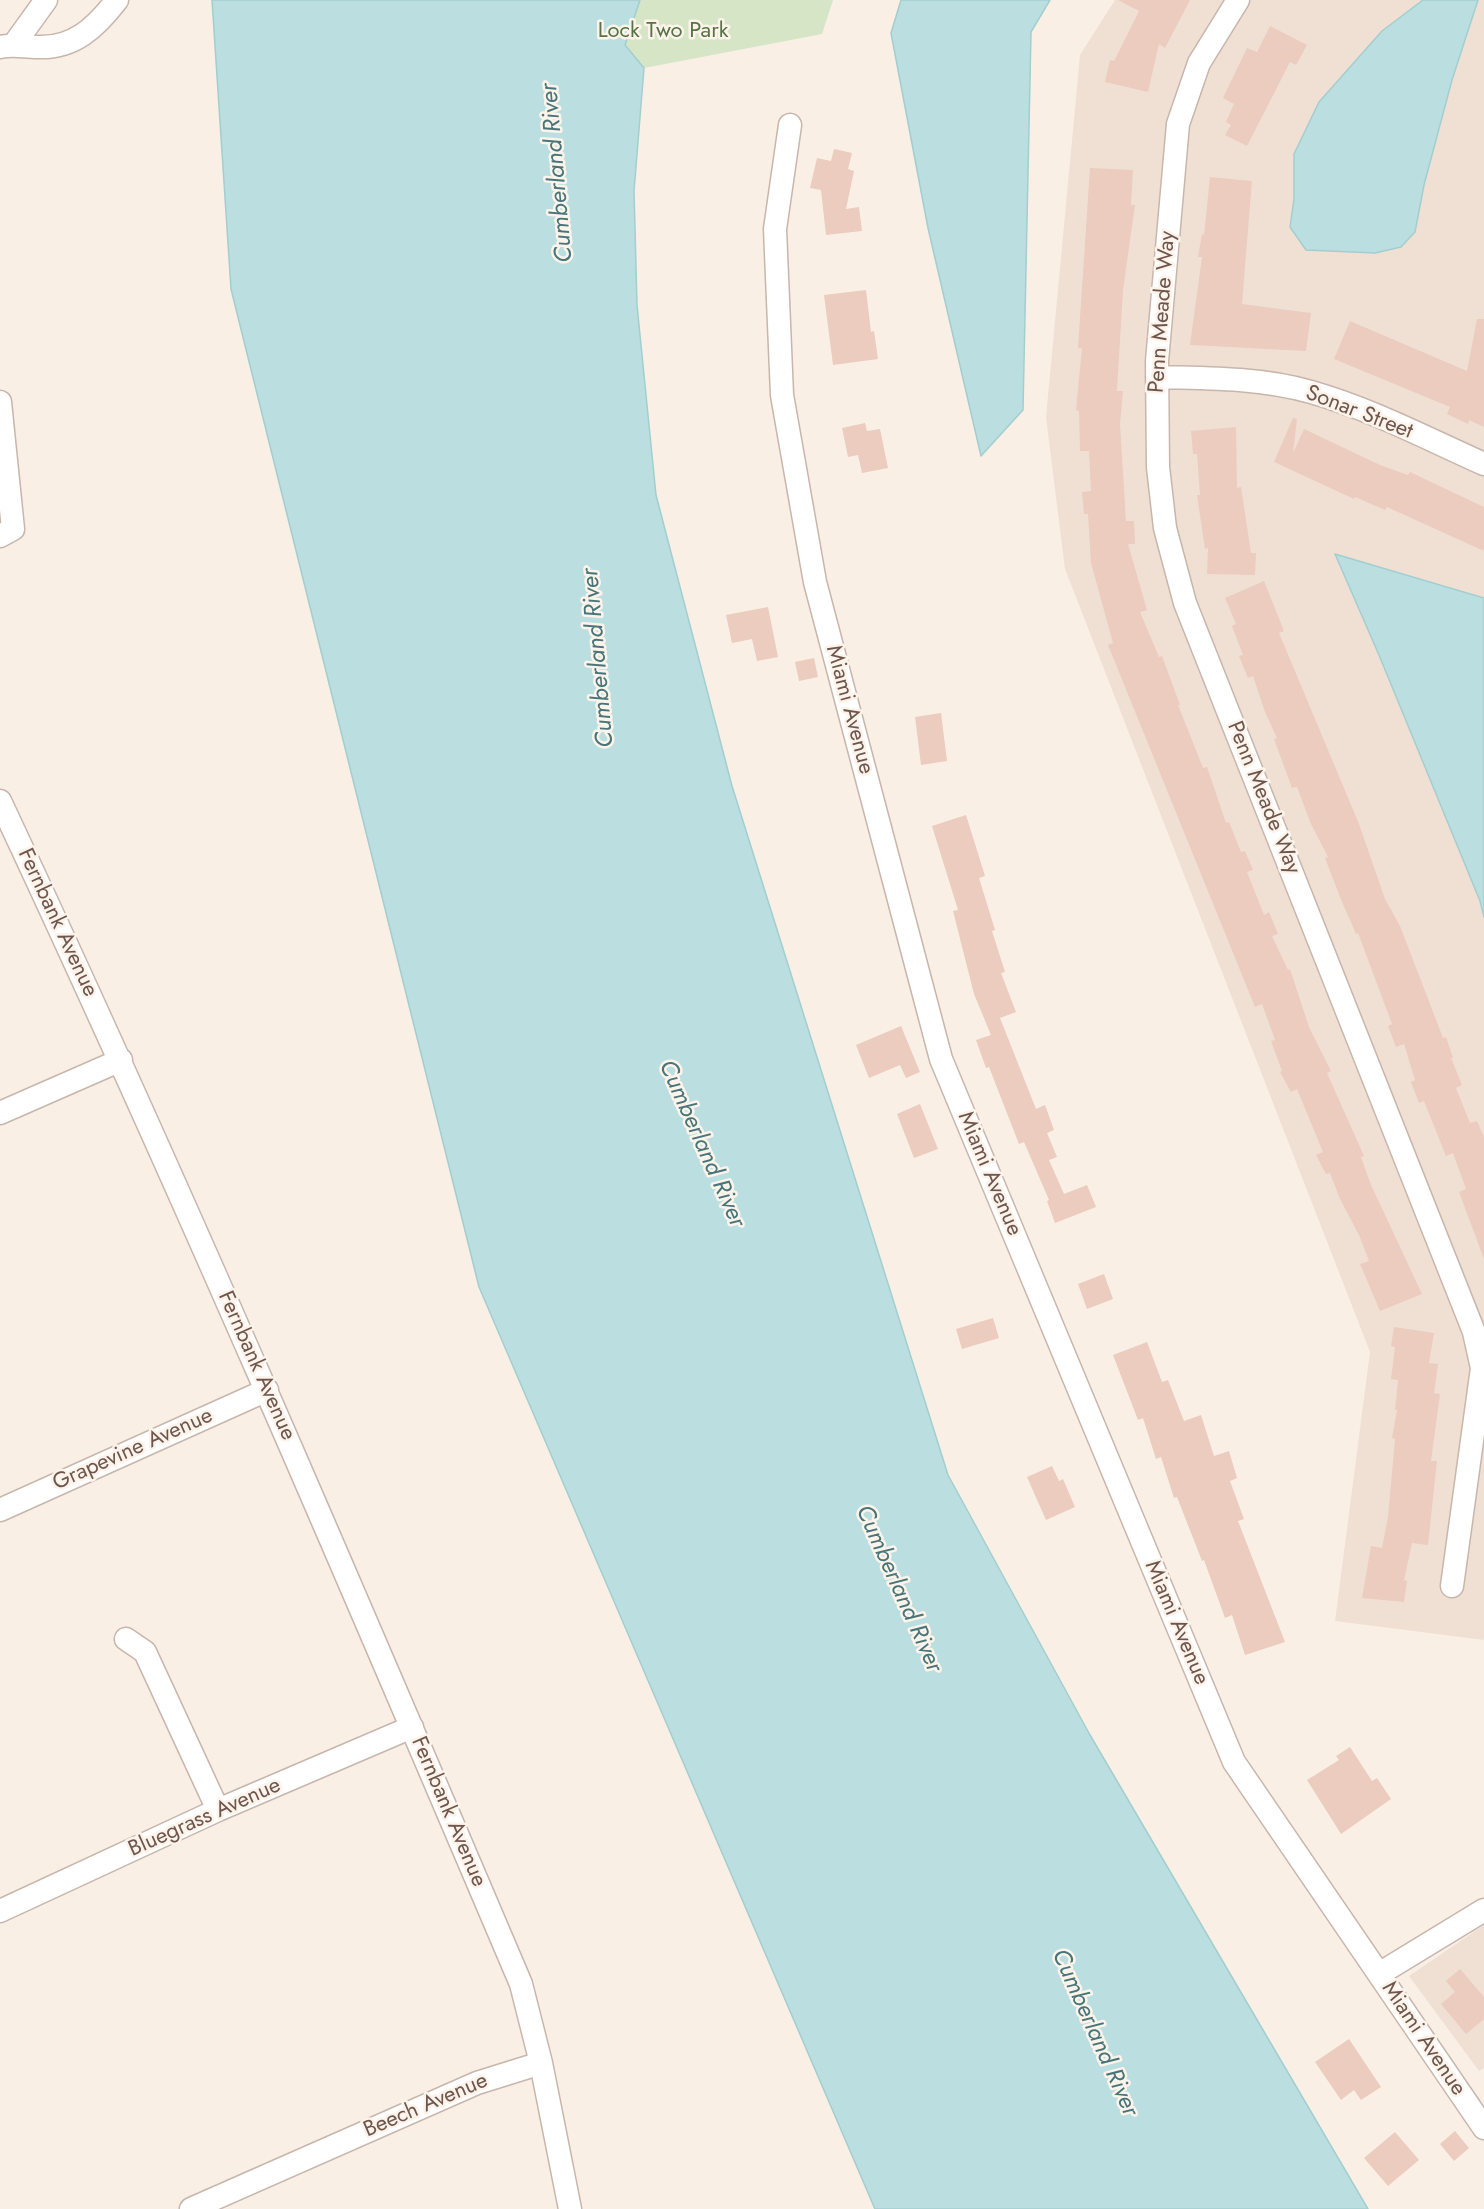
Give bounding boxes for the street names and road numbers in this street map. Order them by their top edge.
street label: Penn Meade Way [1144,230,1182,394]
street label: Sonar Street [1302,380,1416,446]
street label: Miami Avenue [819,643,879,777]
street label: Penn Meade Way [1220,718,1306,878]
street label: Fernbank Avenue [11,845,103,1001]
street label: Miami Avenue [951,1108,1027,1240]
street label: Fernbank Avenue [211,1287,301,1445]
street label: Grapevine Avenue [49,1403,217,1497]
street label: Miami Avenue [1138,1557,1214,1689]
street label: Fernbank Avenue [405,1733,491,1891]
street label: Bluegrass Avenue [125,1773,285,1863]
street label: Miami Avenue [1375,1977,1471,2101]
street label: Beech Avenue [360,2068,492,2144]

